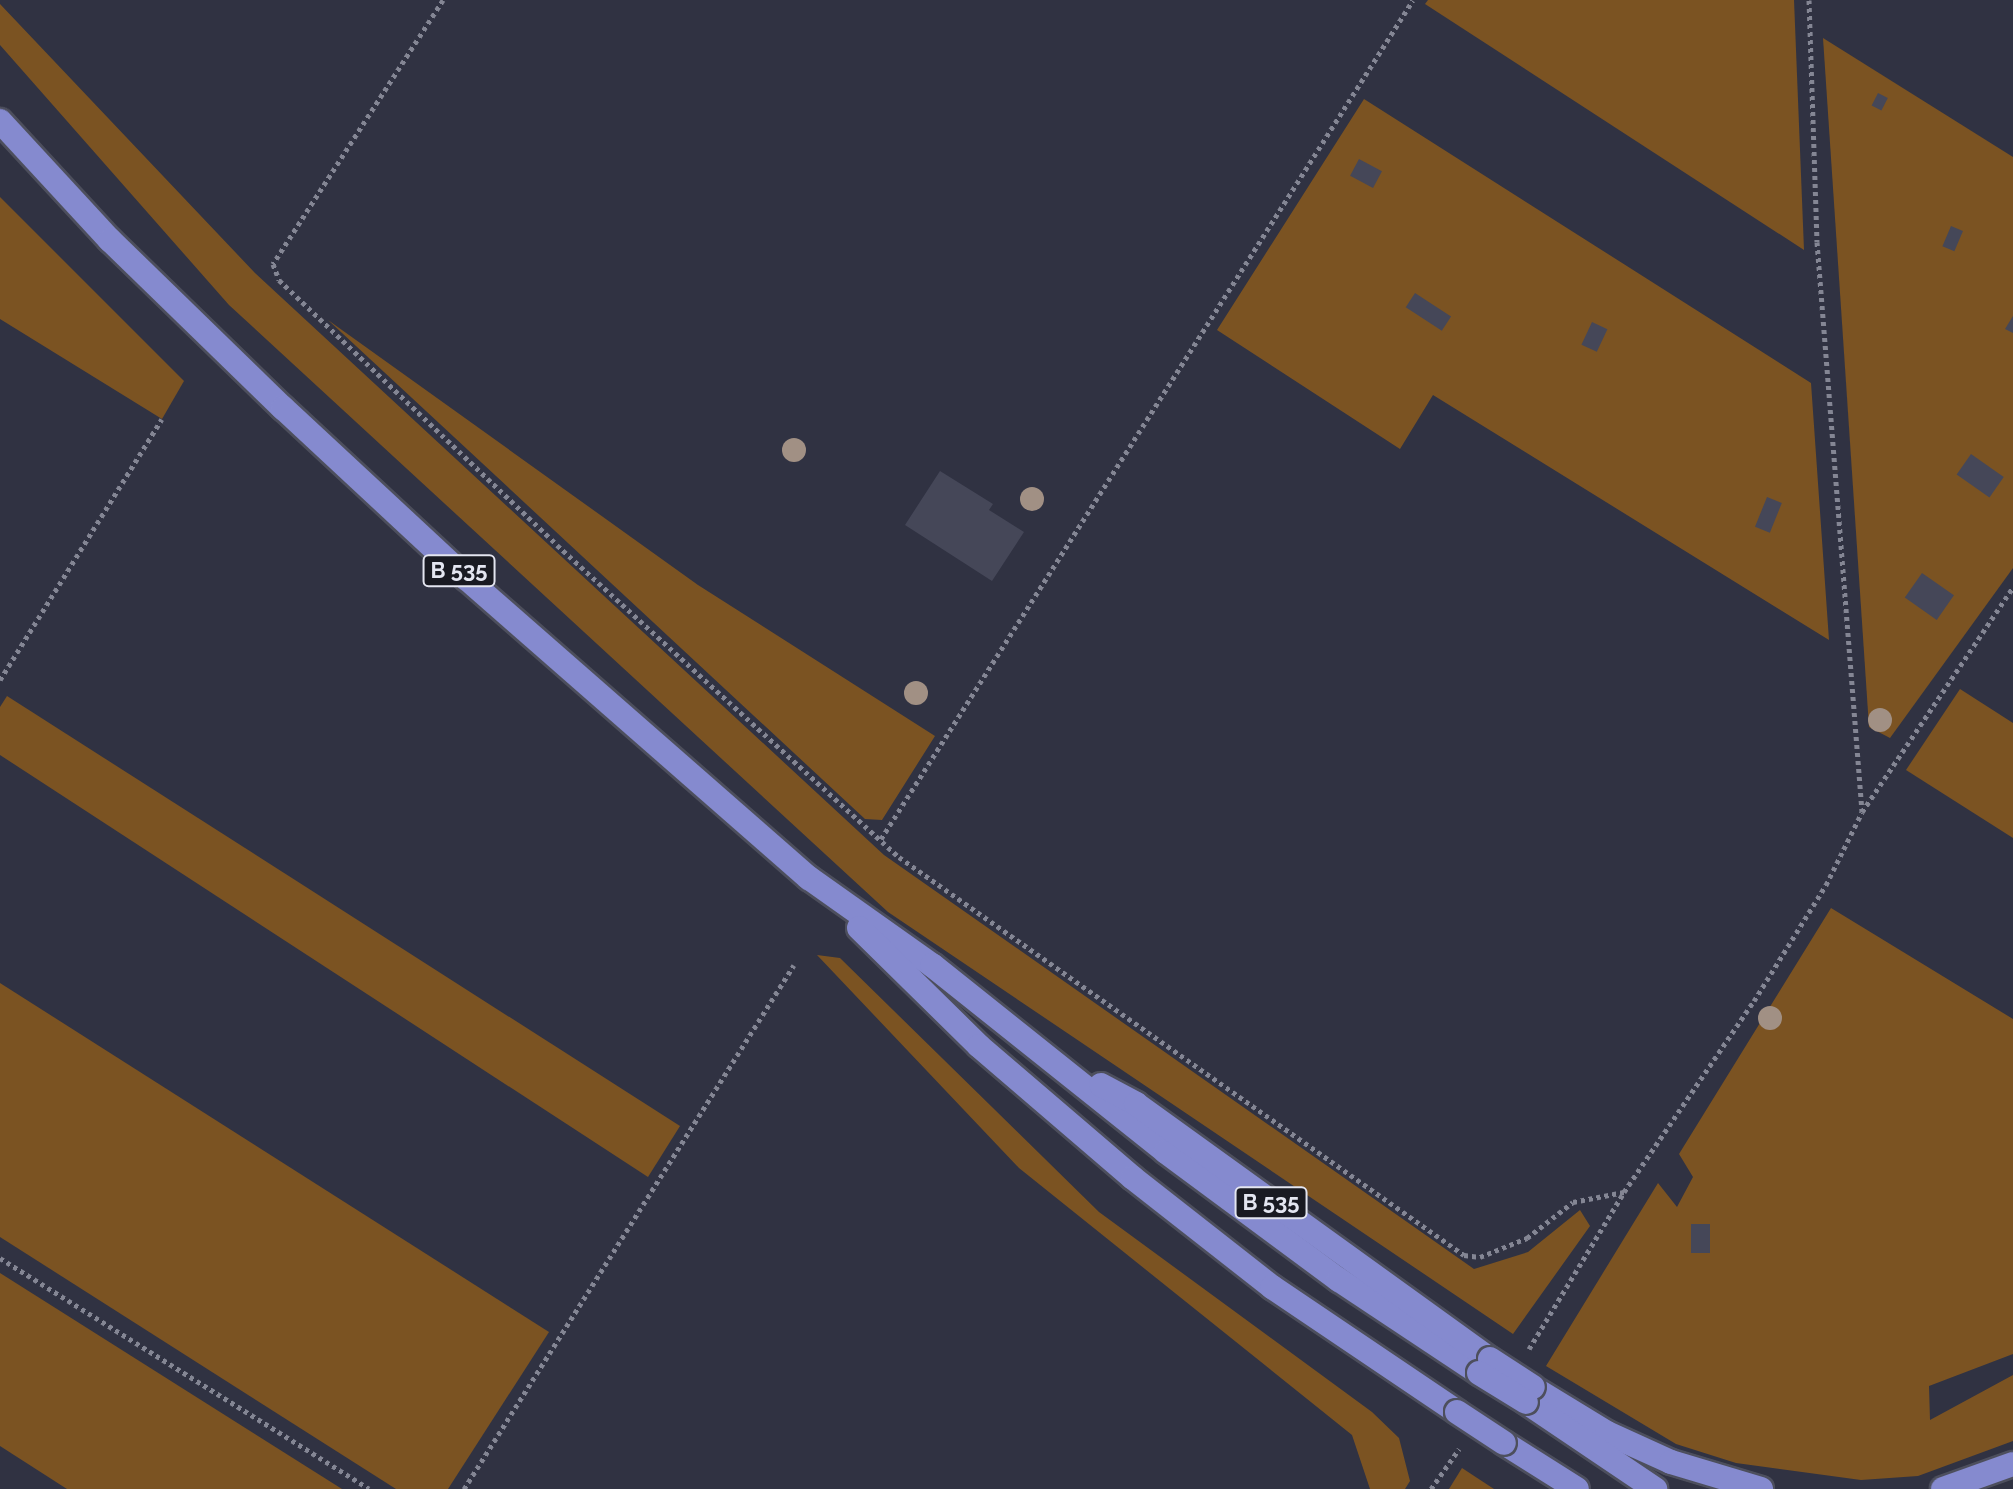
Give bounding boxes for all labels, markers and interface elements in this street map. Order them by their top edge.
road number: B 535 [421,553,497,589]
road number: B 535 [1233,1185,1309,1221]

